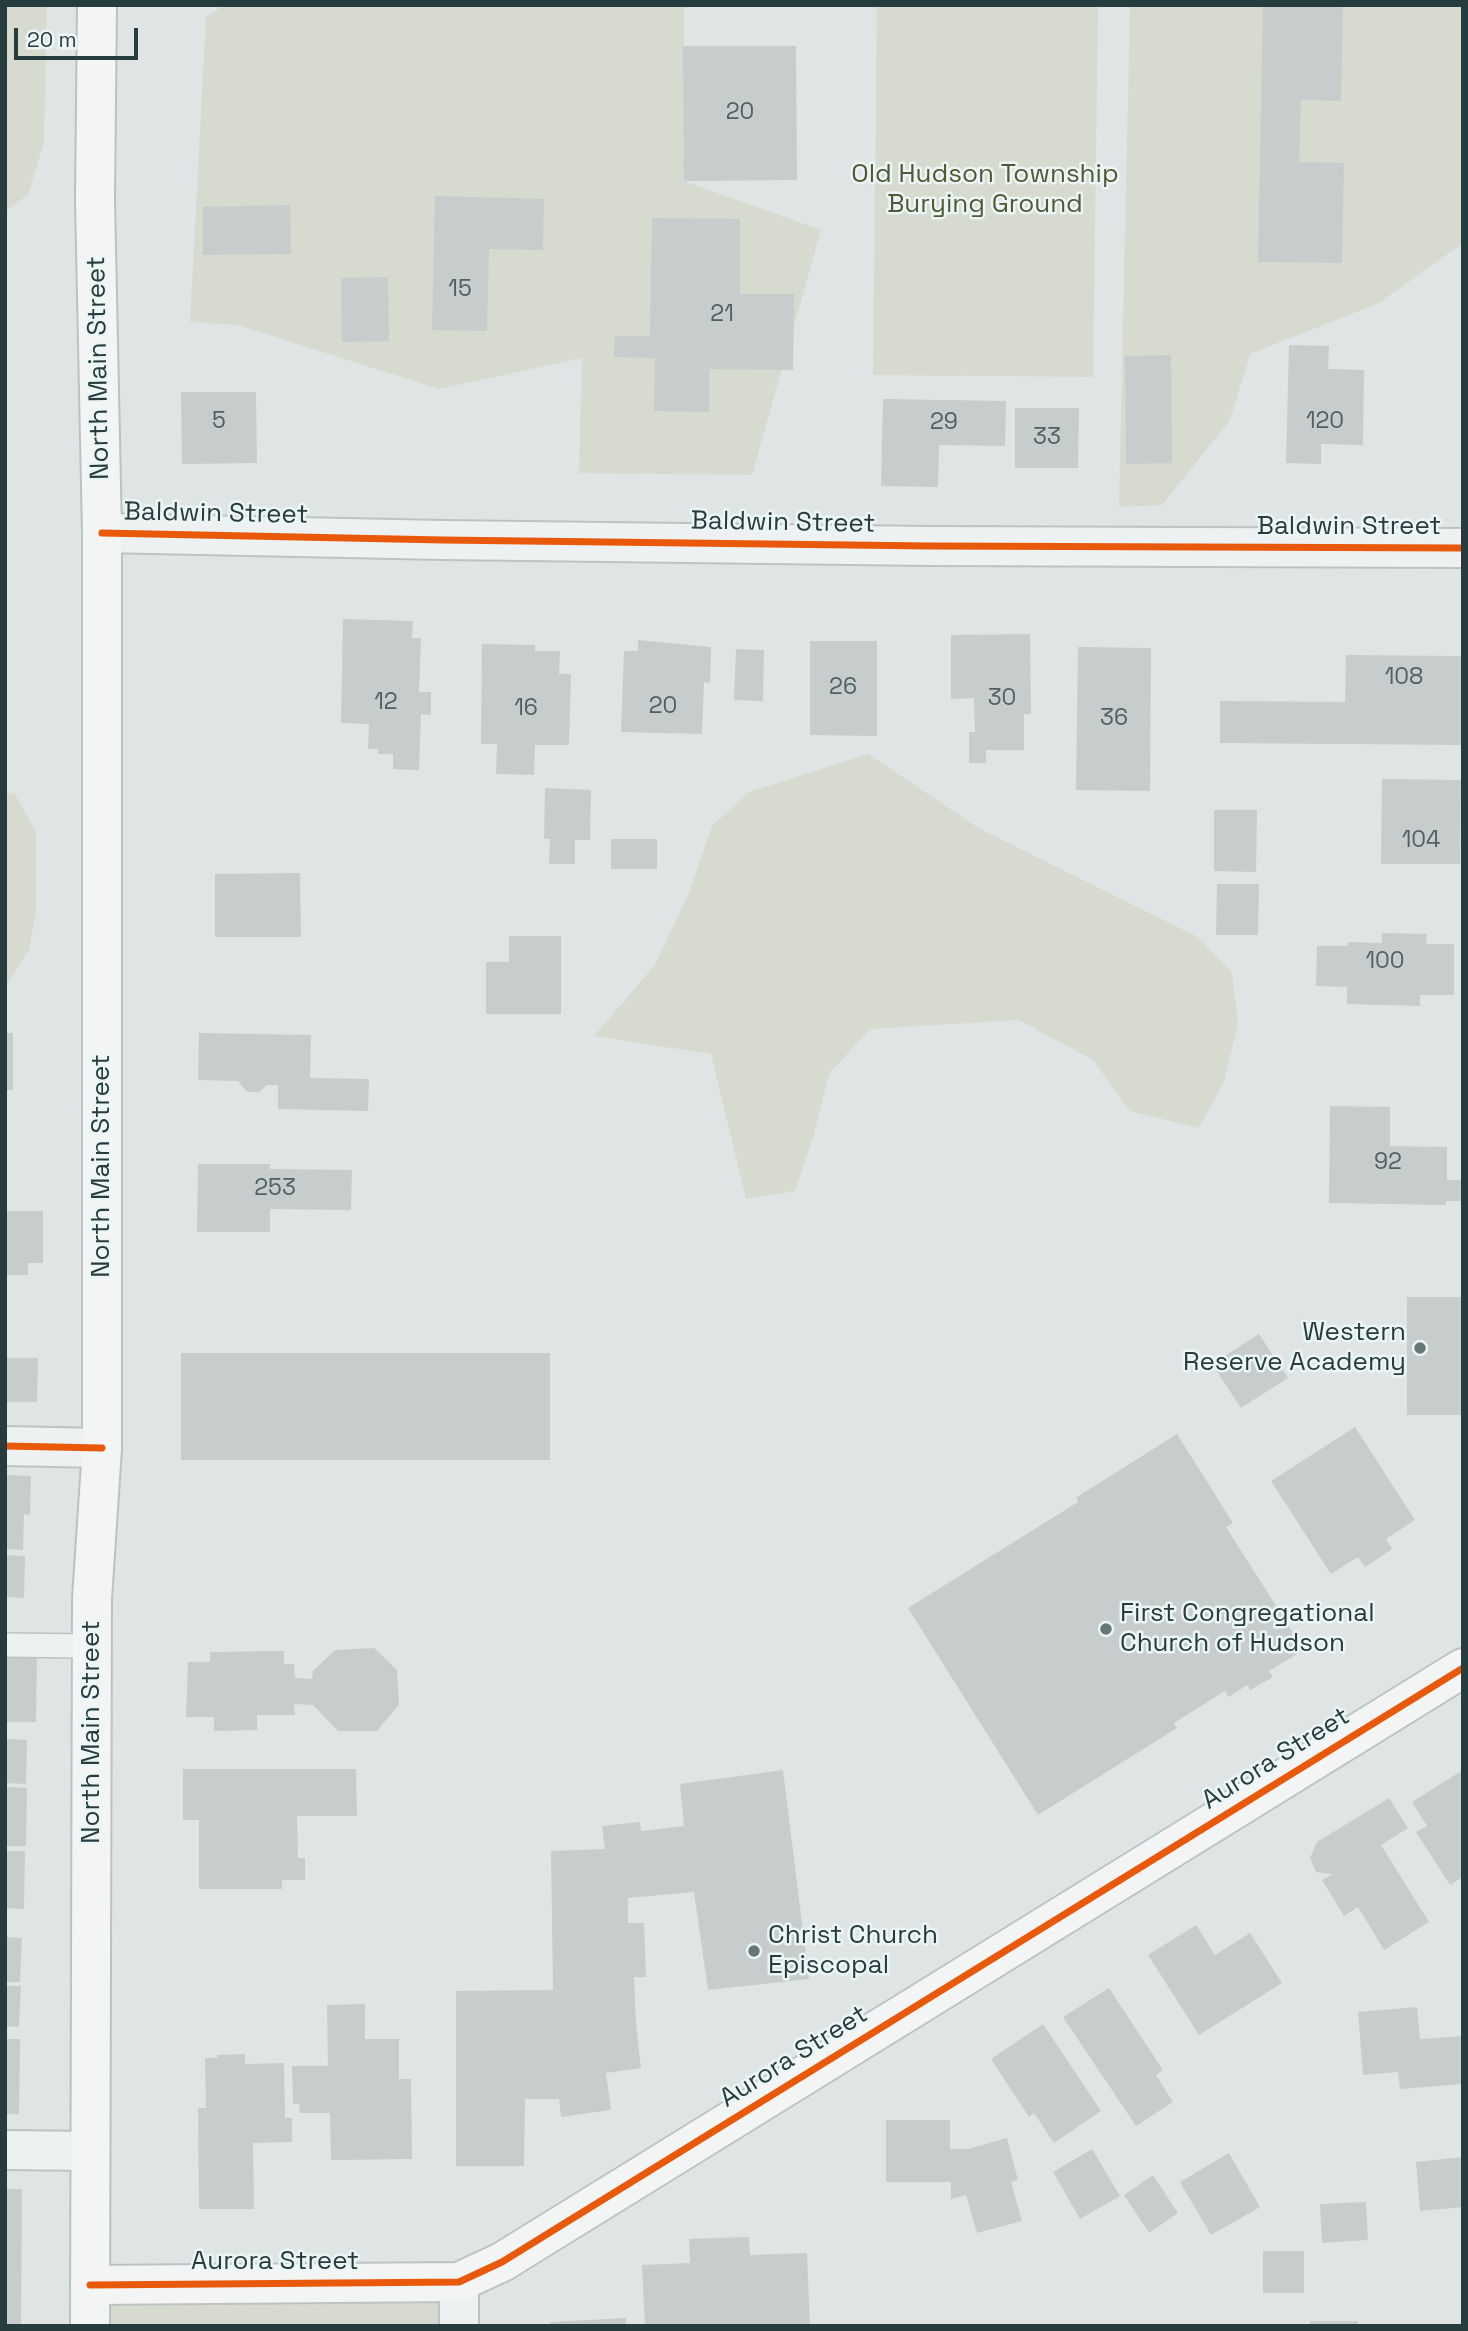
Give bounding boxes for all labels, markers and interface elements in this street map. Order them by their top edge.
scale bar [18,14,142,58]
text: 20 m [27,26,77,53]
house number: 20 [726,99,754,127]
park label: Old Hudson Township Burying Ground [851,159,1119,220]
street label: North Main Street [81,256,117,480]
house number: 15 [448,276,472,304]
house number: 21 [710,301,734,329]
house number: 5 [212,408,226,436]
house number: 120 [1306,408,1344,436]
house number: 29 [930,409,958,437]
house number: 33 [1033,424,1061,452]
street label: Baldwin Street [123,497,309,531]
street label: Baldwin Street [690,506,876,540]
street label: Baldwin Street [1257,511,1441,543]
house number: 108 [1385,664,1423,692]
house number: 26 [829,674,857,702]
house number: 30 [988,685,1016,713]
house number: 12 [374,689,398,717]
house number: 20 [649,693,677,721]
house number: 16 [514,695,538,723]
house number: 36 [1100,705,1128,733]
house number: 104 [1402,827,1440,855]
house number: 100 [1365,948,1405,976]
street label: North Main Street [86,1054,118,1278]
house number: 92 [1374,1149,1402,1177]
house number: 253 [254,1175,296,1203]
place label: Western Reserve Academy [1183,1317,1406,1378]
marker: Western Reserve Academy [1412,1340,1428,1356]
place label: First Congregational Church of Hudson [1120,1598,1375,1660]
street label: North Main Street [76,1620,108,1844]
marker: First Congregational Church of Hudson [1098,1621,1114,1637]
street label: Aurora Street [1196,1701,1356,1817]
place label: Christ Church Episcopal [768,1920,938,1982]
marker: Christ Church Episcopal [746,1943,762,1959]
street label: Aurora Street [714,1999,874,2115]
street label: Aurora Street [191,2246,359,2278]

